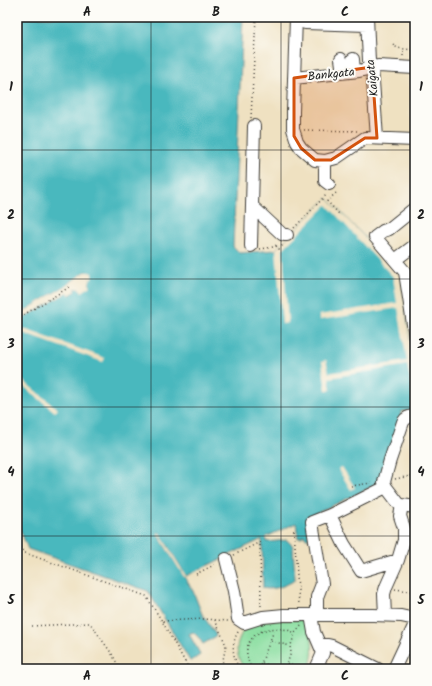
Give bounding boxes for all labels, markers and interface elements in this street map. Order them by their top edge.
text: A [83,2,91,23]
text: B [212,2,220,23]
text: C [341,2,349,23]
street label: Kaigata [361,58,384,97]
street label: Bankgata [307,63,356,86]
text: 1 [9,77,13,98]
text: 1 [419,77,423,98]
text: 2 [7,205,15,226]
text: 2 [417,205,425,226]
text: 3 [6,334,15,355]
text: 3 [416,334,425,355]
text: 4 [7,462,15,483]
text: 4 [417,462,425,483]
text: 5 [7,590,16,611]
text: 5 [417,590,426,611]
text: A [83,666,91,686]
text: B [212,666,220,686]
text: C [341,666,349,686]

